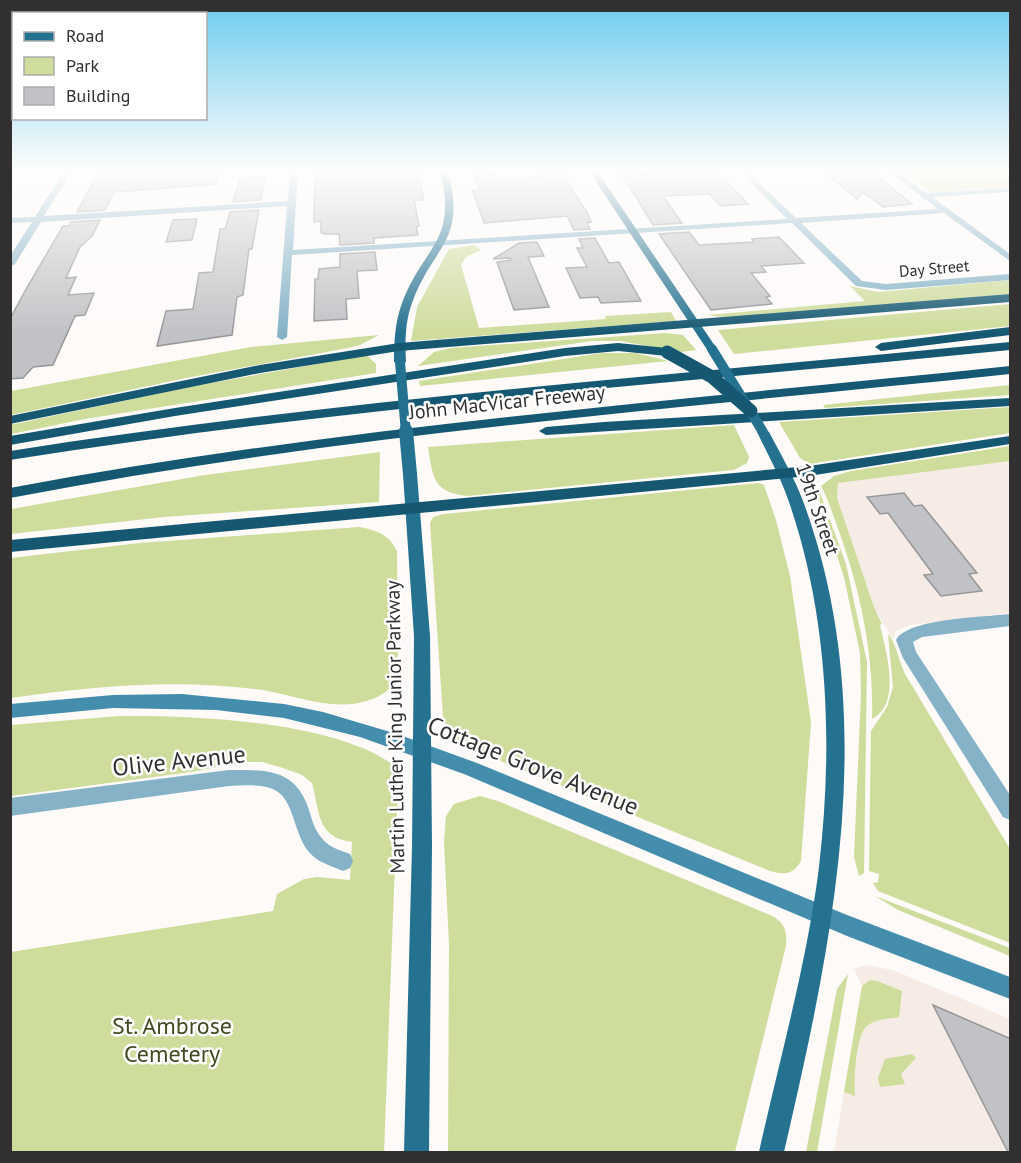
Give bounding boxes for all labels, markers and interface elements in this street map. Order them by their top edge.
legend [12,12,207,120]
text: Road [66,24,104,47]
text: Park [66,54,99,77]
text: Building [66,84,130,107]
street label: Day Street [898,255,971,281]
street label: John MacVicar Freeway [407,379,607,425]
street label: 19th Street [790,459,846,559]
street label: Martin Luther King Junior Parkway [379,579,411,874]
street label: Cottage Grove Avenue [423,709,643,822]
street label: Olive Avenue [111,738,247,783]
park label: St. Ambrose Cemetery [112,1010,232,1069]

